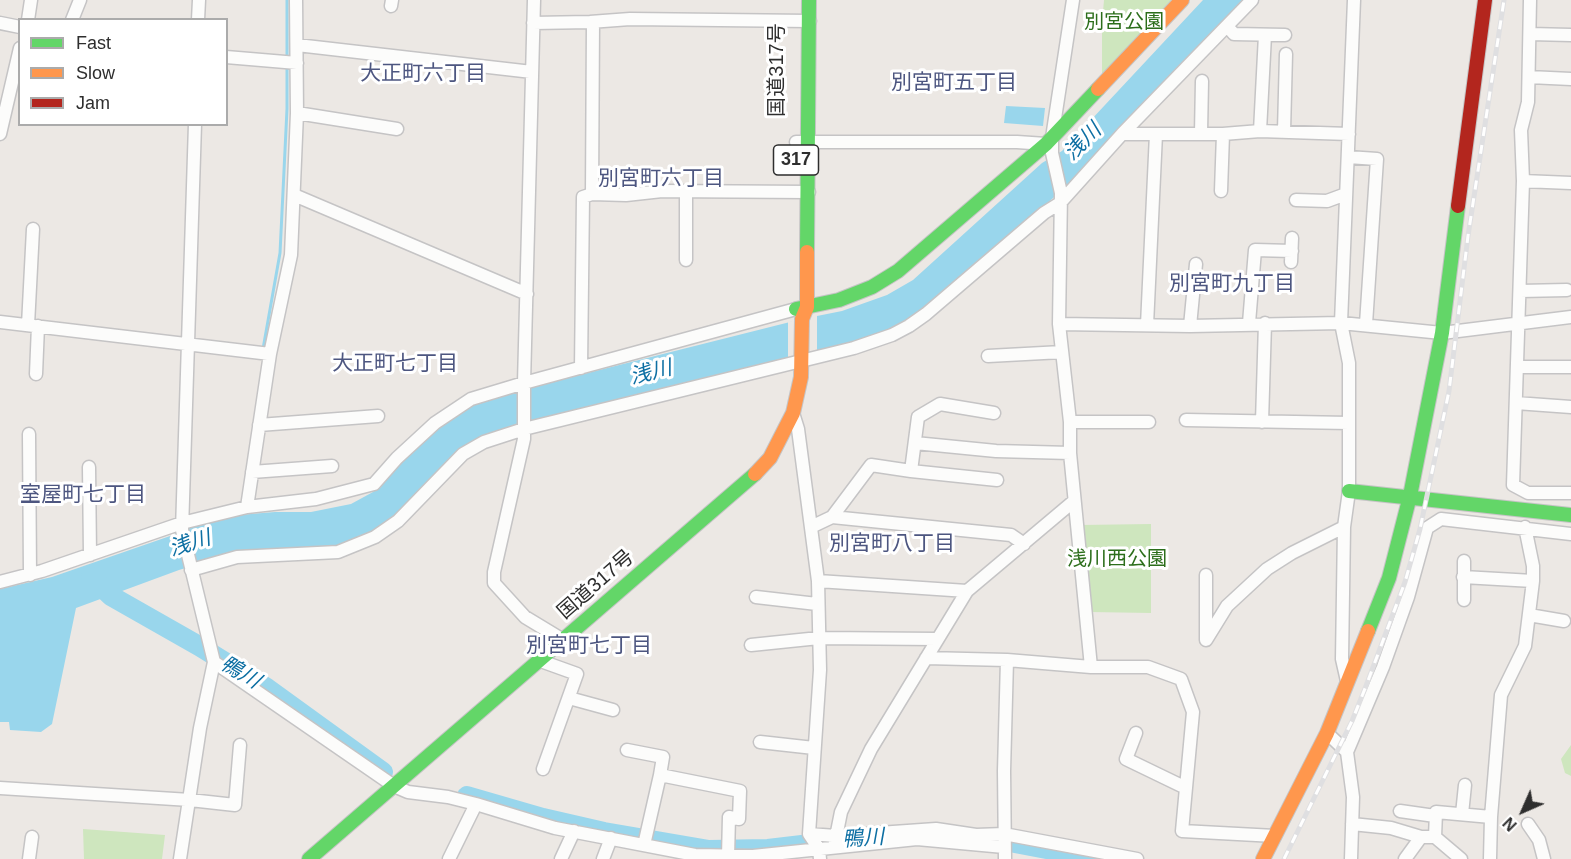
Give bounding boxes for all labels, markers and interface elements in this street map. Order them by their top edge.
park label: 別宮公園 [1084,10,1164,34]
legend [18,18,228,126]
street label: 国道317号 [765,23,789,117]
text: Fast [76,33,111,53]
district label: 大正町六丁目 [360,61,486,87]
text: Slow [76,63,115,83]
district label: 別宮町五丁目 [891,70,1017,96]
text: Jam [76,93,110,113]
water label: 浅川 [1059,118,1107,166]
road number: 317 [774,145,818,175]
district label: 別宮町六丁目 [598,166,724,192]
district label: 別宮町九丁目 [1169,271,1295,297]
district label: 大正町七丁目 [332,351,458,377]
water label: 浅川 [628,356,674,390]
district label: 室屋町七丁目 [20,482,146,508]
water label: 浅川 [166,526,214,562]
district label: 別宮町八丁目 [829,531,955,557]
street label: 国道317号 [553,545,639,625]
park label: 浅川西公園 [1067,547,1167,571]
district label: 別宮町七丁目 [526,633,652,659]
water label: 鴨川 [216,651,264,695]
north arrow [1493,781,1553,841]
text: N [1500,814,1520,834]
water label: 鴨川 [841,825,885,853]

